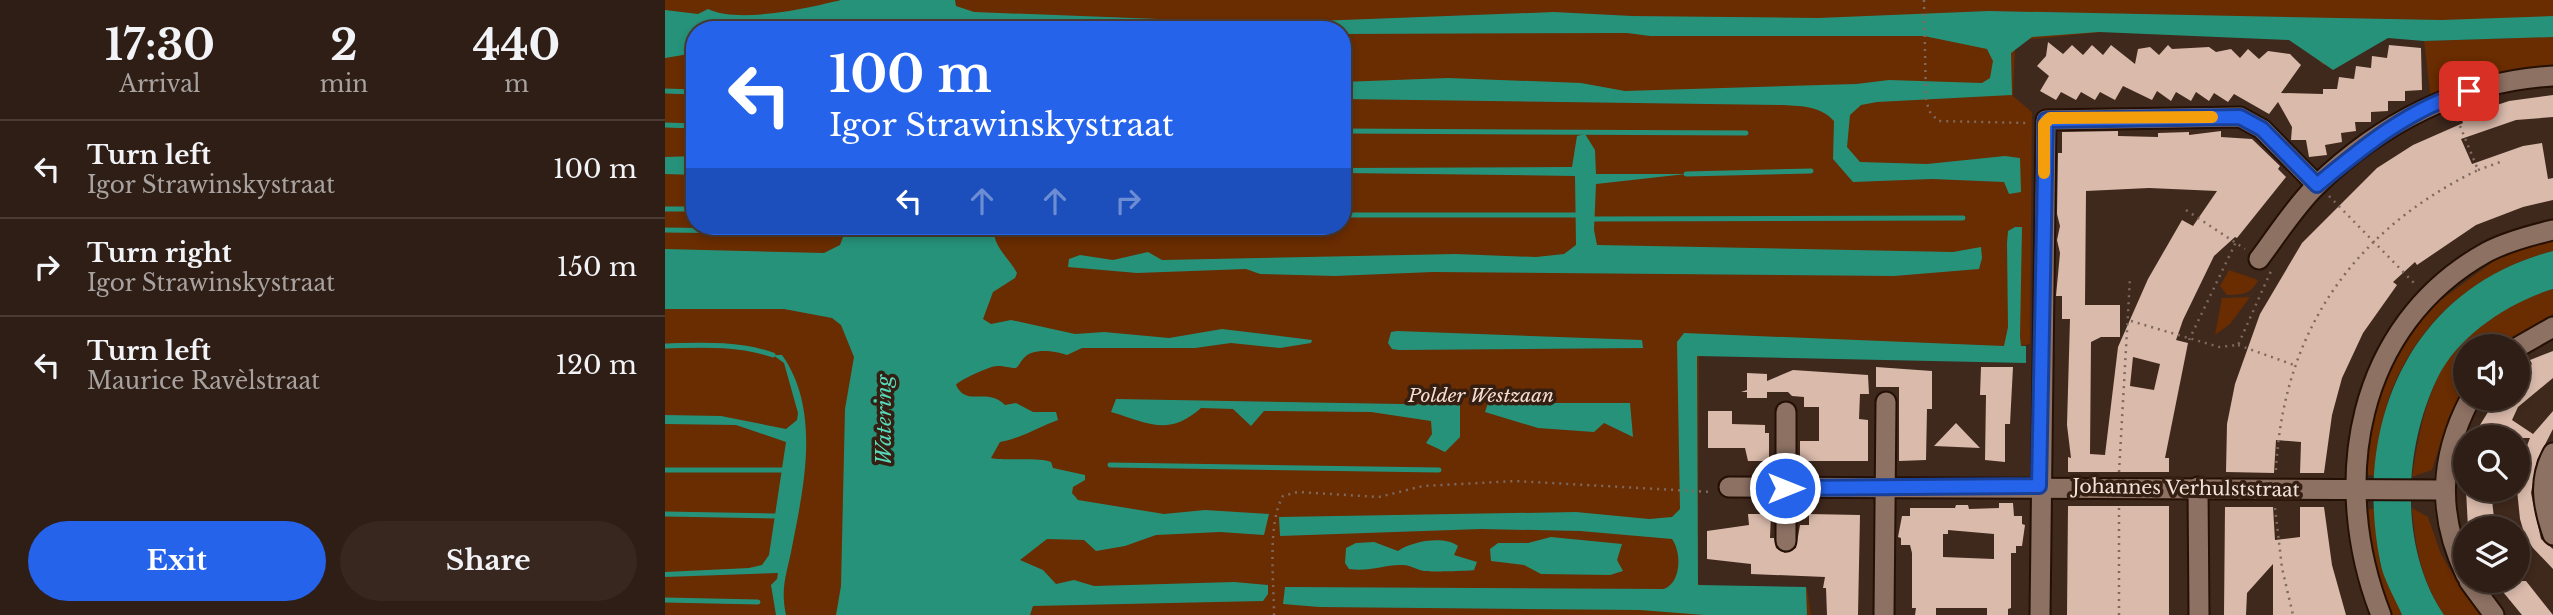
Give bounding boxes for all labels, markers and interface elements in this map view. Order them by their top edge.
text: 17:30 [105,19,215,71]
text: 2 [330,19,358,71]
text: 440 [473,19,560,71]
text: 100 m [829,44,992,105]
icon: left [714,49,805,140]
pin [2439,61,2499,121]
text: Arrival [119,70,201,98]
text: min [320,70,368,98]
text: m [504,70,529,98]
icon: arrive [2450,72,2488,110]
text: Igor Strawinskystraat [829,105,1174,145]
text: Turn left [87,139,211,171]
icon: left [28,150,66,188]
text: 100 m [553,153,637,185]
text: Igor Strawinskystraat [87,171,335,199]
icon: left [890,182,928,220]
icon: ahead [963,182,1001,220]
icon: ahead [1036,182,1074,220]
icon: right [1109,182,1147,220]
text: Turn right [87,237,232,269]
icon: right [28,248,66,286]
text: 150 m [557,251,637,283]
text: Igor Strawinskystraat [87,269,335,297]
map controls [2453,334,2530,593]
button: sound [2453,334,2530,411]
text: Turn left [87,335,211,367]
icon: left [28,346,66,384]
text: 120 m [555,349,637,381]
text: Maurice Ravèlstraat [87,367,320,395]
water label: Watering [871,373,897,465]
park label: Polder Westzaan [1407,384,1554,407]
button: search [2453,425,2530,502]
position arrow [1748,451,1822,525]
street label: Johannes Verhulststraat [2069,474,2301,501]
button: layers [2453,516,2530,593]
button: Exit [28,521,326,601]
button: Share [340,521,637,601]

